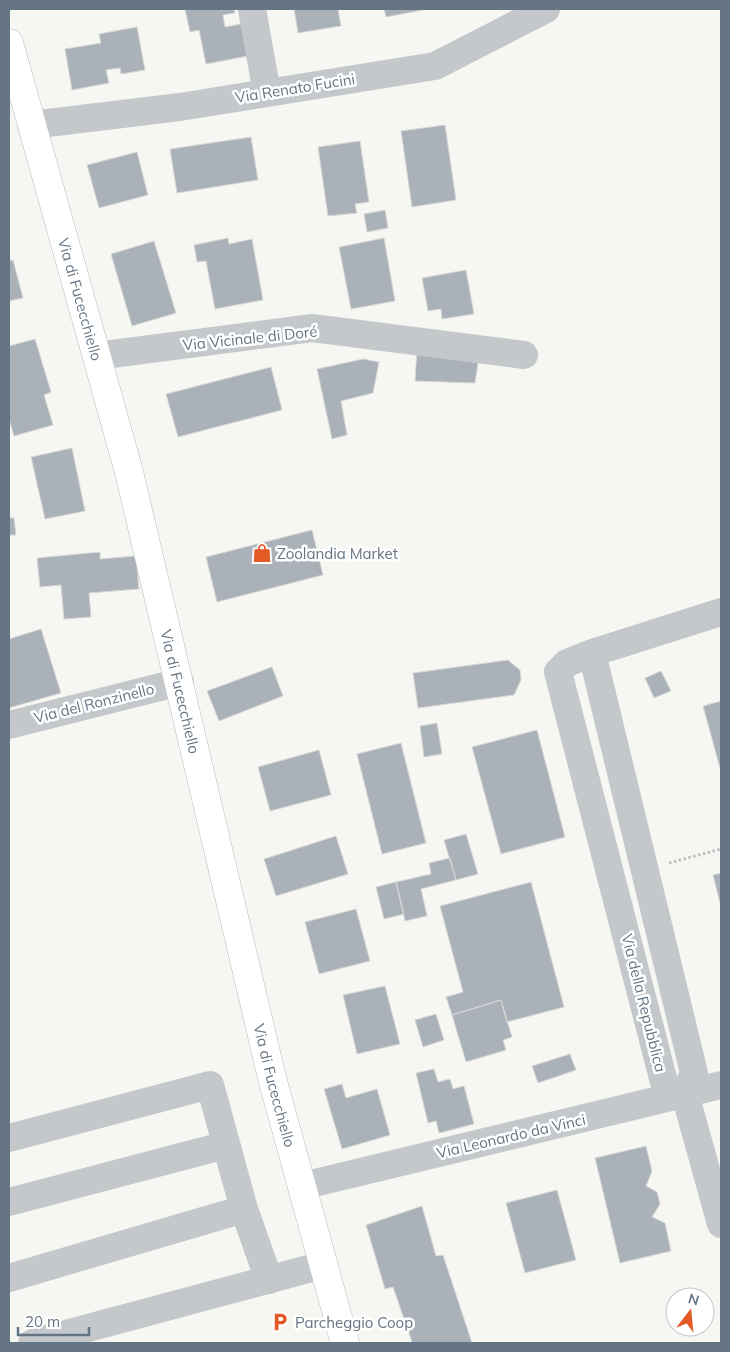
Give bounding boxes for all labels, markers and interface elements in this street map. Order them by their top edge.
street label: Via Renato Fucini [234,69,356,107]
street label: Via di Fucecchiello [54,236,107,363]
street label: Via Vicinale di Doré [182,321,318,355]
shop icon: Zoolandia Market [251,542,273,564]
place label: Zoolandia Market [277,544,398,563]
street label: Via di Fucecchiello [157,628,205,755]
street label: Via del Ronzinello [32,679,156,727]
street label: Via della Repubblica [618,932,670,1074]
street label: Via di Fucecchiello [250,1022,300,1149]
street label: Via Leonardo da Vinci [435,1110,587,1162]
north arrow [665,1287,715,1337]
text: N [686,1289,701,1310]
scale bar [18,1304,89,1336]
parking icon: Parcheggio Coop [269,1311,291,1333]
text: 20 m [25,1312,60,1331]
place label: Parcheggio Coop [295,1313,413,1332]

